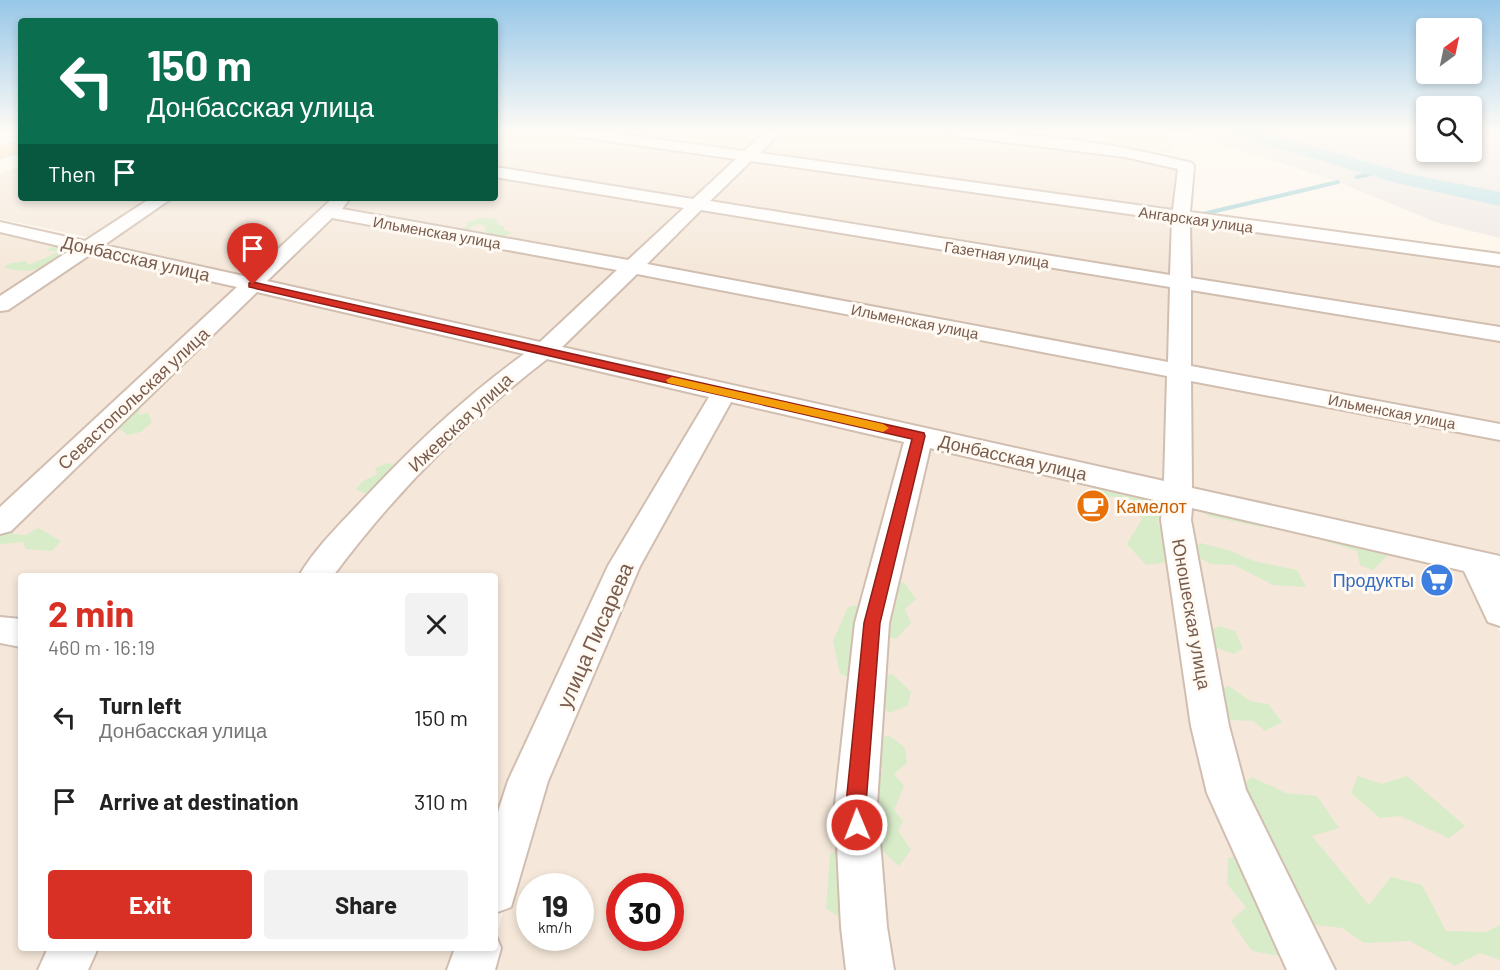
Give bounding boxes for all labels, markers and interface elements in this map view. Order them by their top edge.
north arrow [1416,18,1482,84]
map controls [1416,18,1482,162]
text: 150 m [147,39,252,89]
icon: left [48,42,126,120]
text: Донбасская улица [147,90,374,122]
button: search [1416,96,1482,162]
icon: arrive [108,156,141,189]
text: Then [48,160,96,186]
street label: Ангарская улица [1138,202,1255,236]
street label: Ильменская улица [372,212,503,252]
pin [227,223,278,285]
street label: Донбасская улица [60,230,213,286]
icon: arrive [236,232,269,265]
street label: Газетная улица [943,237,1051,271]
street label: Ильменская улица [850,300,981,342]
street label: Севастопольская улица [53,321,214,474]
street label: Ижевская улица [403,367,517,476]
street label: Ильменская улица [1327,390,1458,432]
street label: Донбасская улица [937,429,1090,485]
cafe icon: Камелот [1075,488,1111,524]
place label: Камелот [1116,495,1187,517]
street label: Юношеская улица [1168,537,1216,692]
street label: улица Писарева [551,558,637,712]
supermarket icon: Продукты [1419,562,1455,598]
place label: Продукты [1333,569,1414,591]
text: 2 min [48,591,134,634]
button: close [405,593,468,656]
text: 460 m · 16:19 [48,635,155,659]
text: Turn left [99,692,182,718]
icon: left [48,701,81,734]
text: 150 m [414,704,468,730]
text: Донбасская улица [99,718,267,742]
icon: arrive [48,785,81,818]
text: Arrive at destination [99,788,298,814]
text: 310 m [414,788,468,814]
position arrow [825,793,889,857]
button: Exit [48,870,252,939]
button: Share [264,870,468,939]
speed limit sign: 30 [606,873,684,951]
text: 19 [542,887,568,923]
text: km/h [538,918,572,936]

